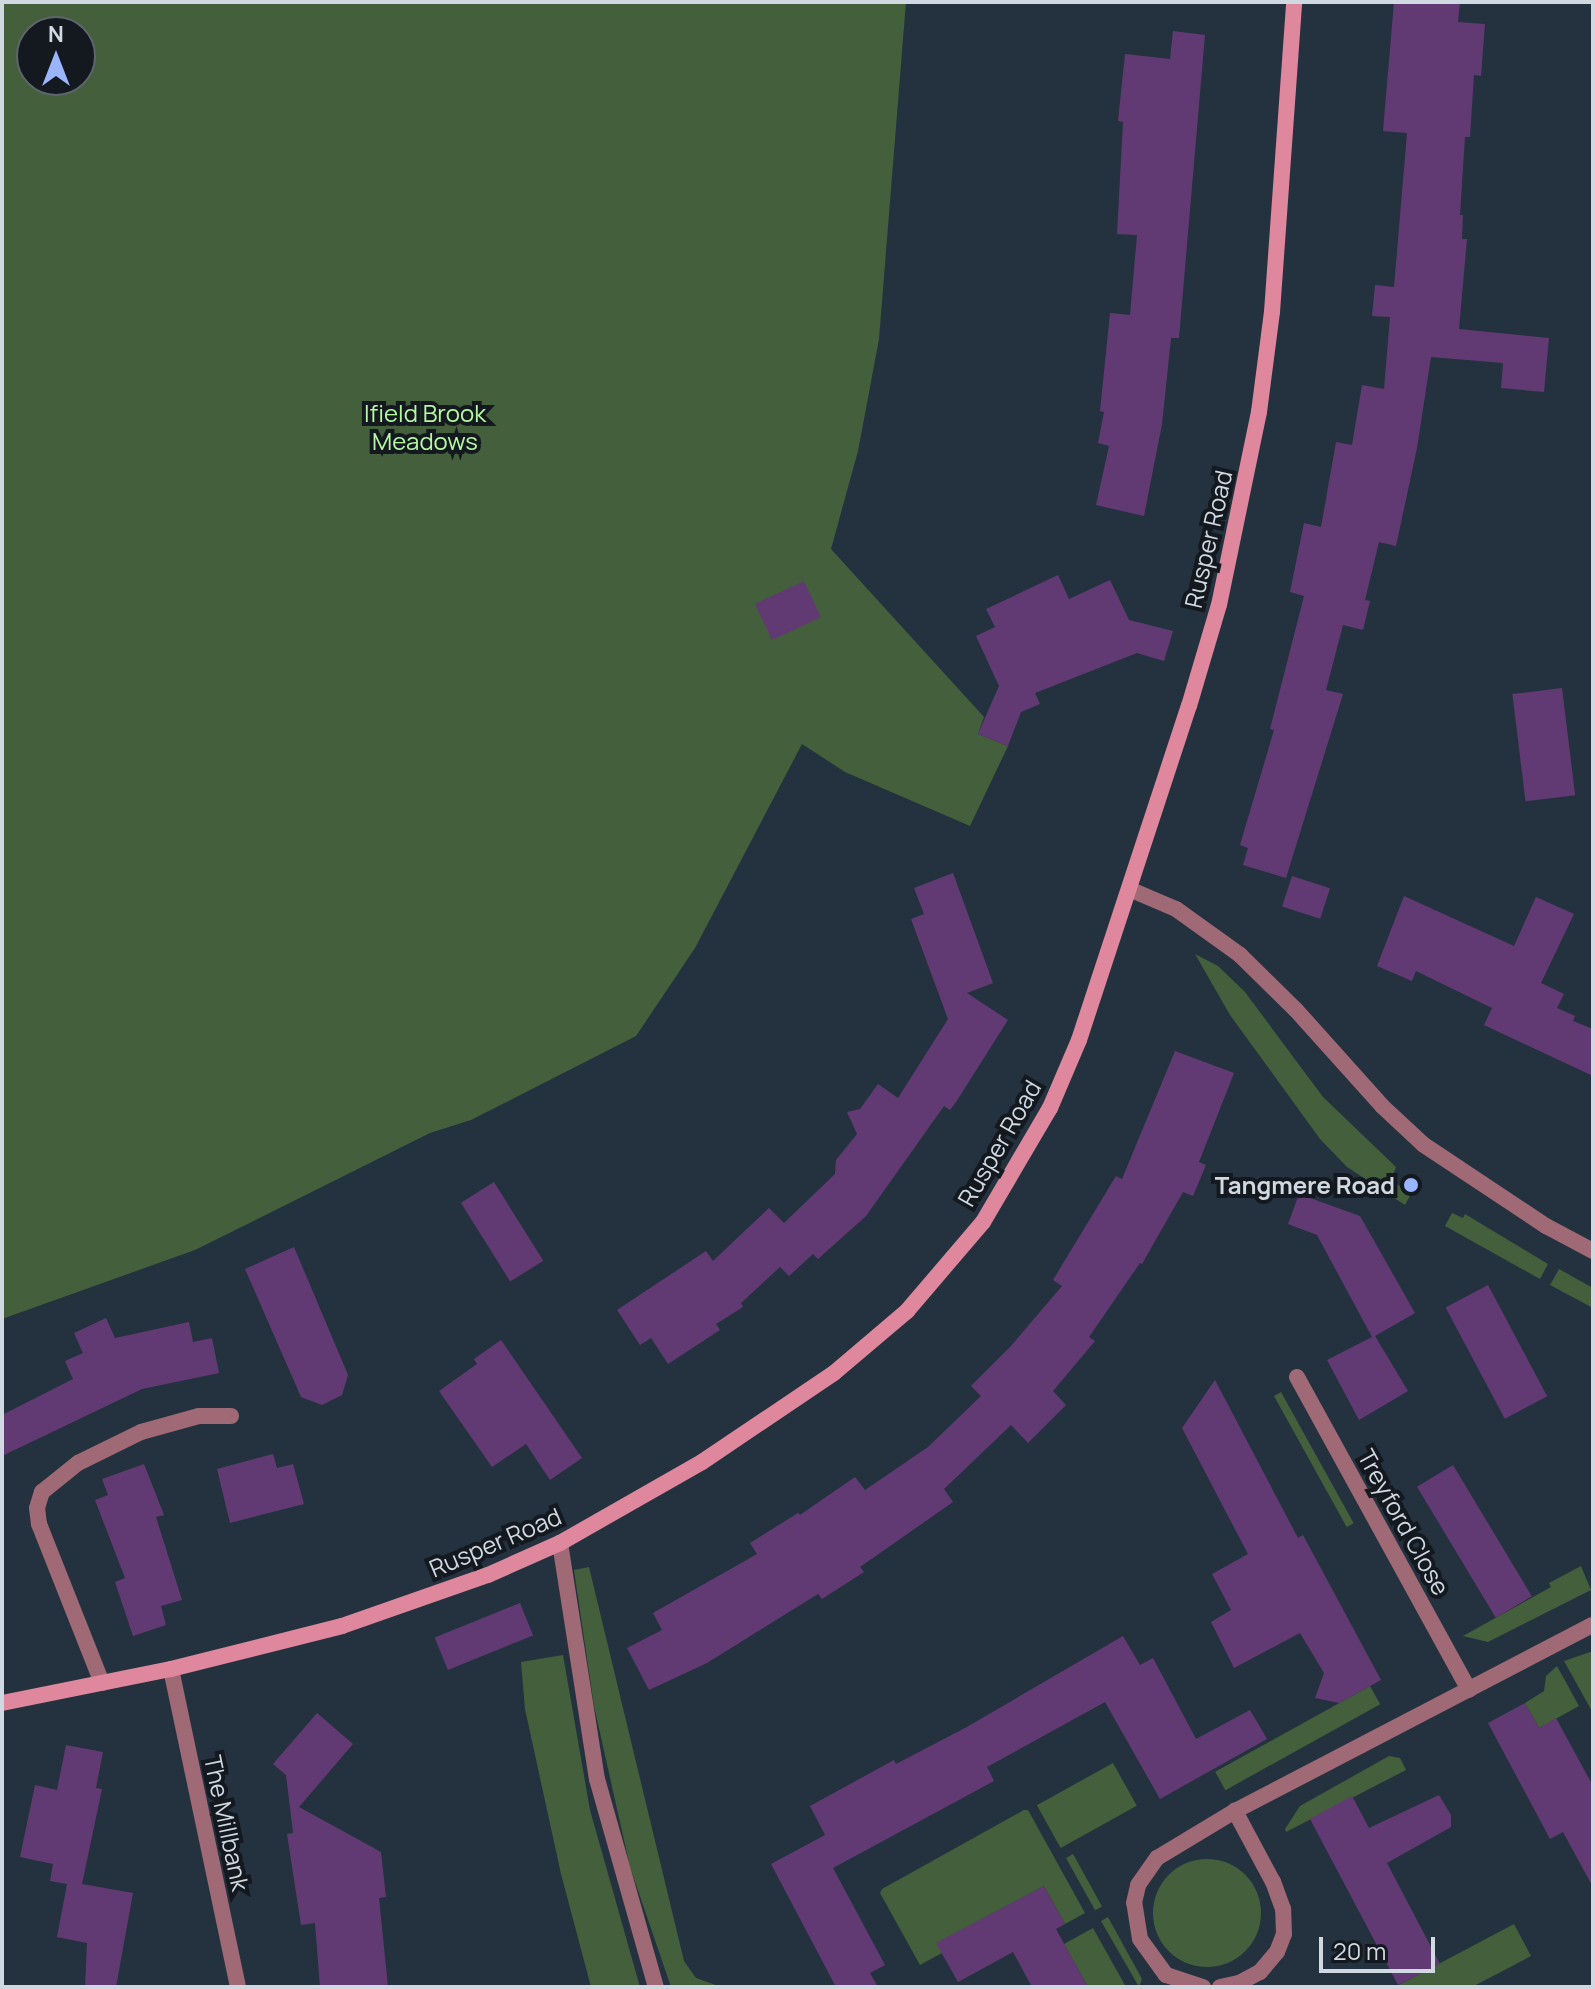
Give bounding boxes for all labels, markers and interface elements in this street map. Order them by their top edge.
north arrow [16,16,96,96]
text: N [48,19,64,49]
park label: Ifield Brook Meadows [364,399,486,455]
street label: Rusper Road [1178,467,1238,611]
street label: Rusper Road [951,1075,1047,1211]
place label: Tangmere Road [1215,1171,1395,1199]
marker: Tangmere Road [1402,1176,1420,1194]
street label: Treyford Close [1352,1444,1456,1600]
street label: Rusper Road [425,1501,565,1583]
street label: The Millbank [199,1752,255,1894]
scale bar [1323,1921,1439,1971]
text: 20 m [1333,1934,1386,1967]

